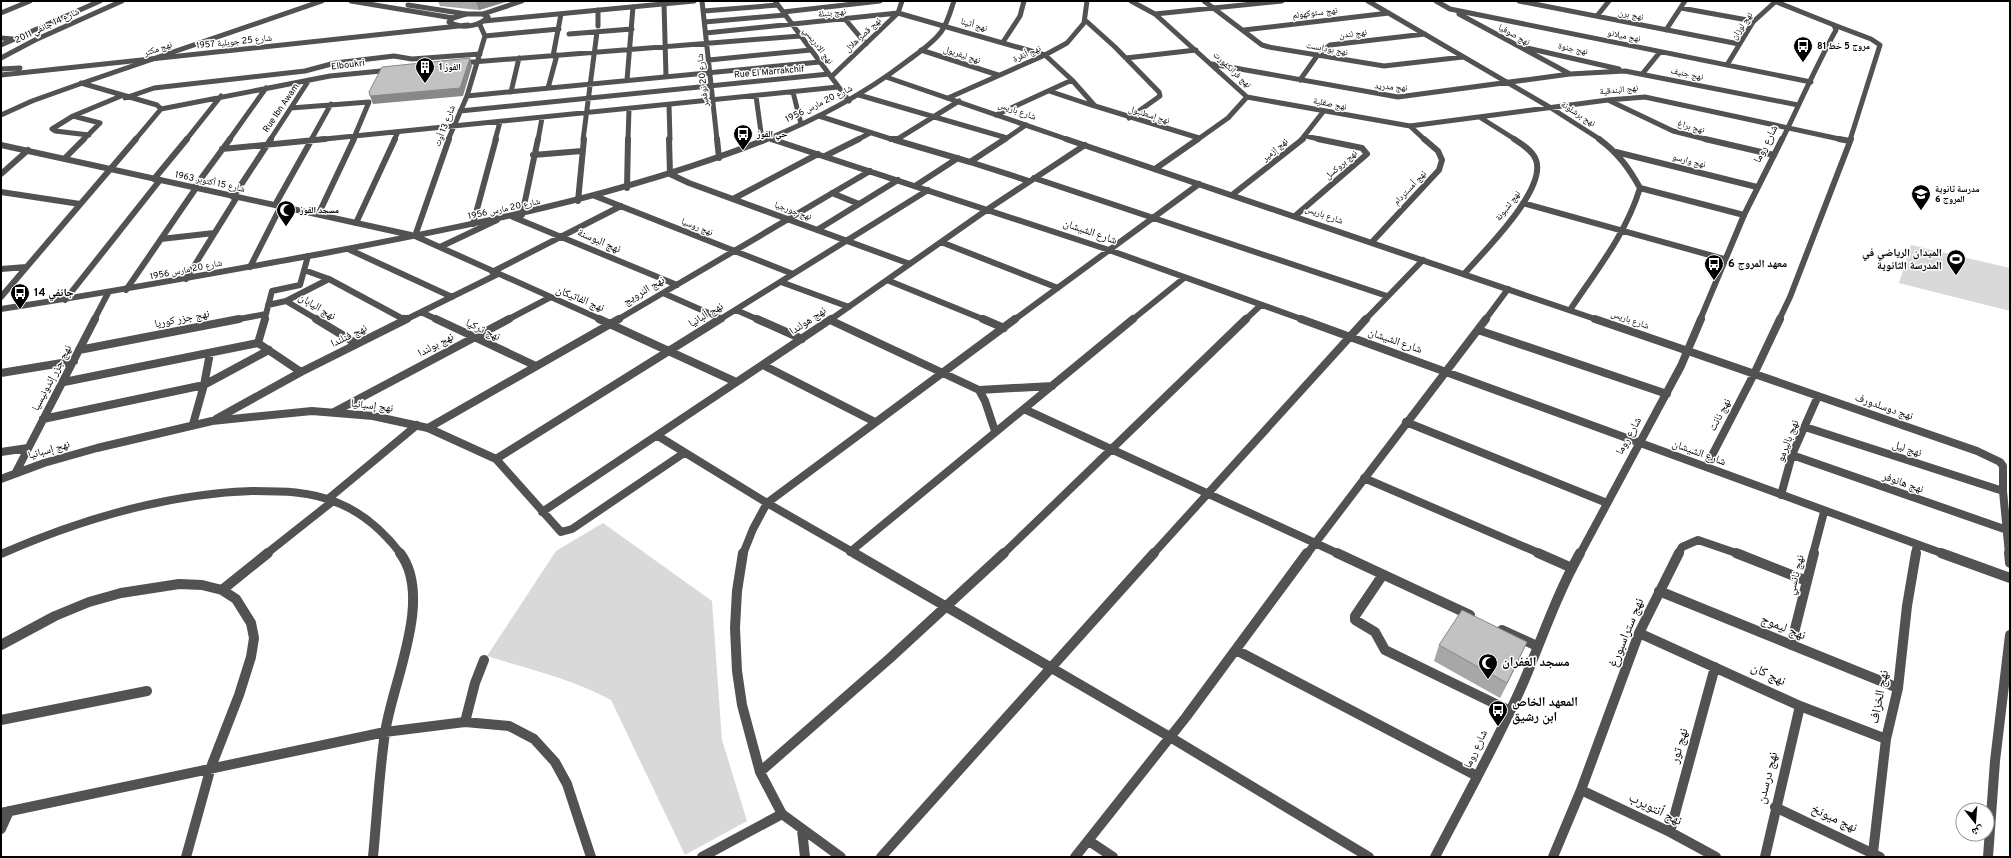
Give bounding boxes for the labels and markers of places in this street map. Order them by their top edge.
bus stop icon: مروج 5 خط 81 [1792,35,1814,63]
place label: مروج 5 خط 81 [1817,41,1870,52]
building icon: الفوز 1 [414,56,436,84]
place label: الفوز 1 [439,62,461,73]
bus stop icon: حي الفوز [732,123,754,151]
place label: حي الفوز [756,129,787,141]
school or university icon: مدرسة ثانوية المروج 6 [1910,183,1932,211]
place label: مدرسة ثانوية المروج 6 [1935,184,1980,205]
mosque icon: مسجد الفوز [275,199,297,227]
place label: مسجد الفوز [299,205,339,216]
place label: الميدان الرياضي في المدرسة الثانوية [1862,246,1942,273]
sports icon: الميدان الرياضي في المدرسة الثانوية [1945,248,1967,276]
bus stop icon: معهد المروج 6 [1703,253,1725,281]
place label: معهد المروج 6 [1728,257,1787,271]
bus stop icon: 14 جانفي [9,282,31,310]
place label: 14 جانفي [34,286,74,301]
mosque icon: مسجد الغفران [1477,652,1499,680]
place label: مسجد الغفران [1502,655,1570,671]
place label: المعهد الخاص ابن رشيق [1512,695,1578,726]
bus stop icon: المعهد الخاص ابن رشيق [1487,699,1509,727]

